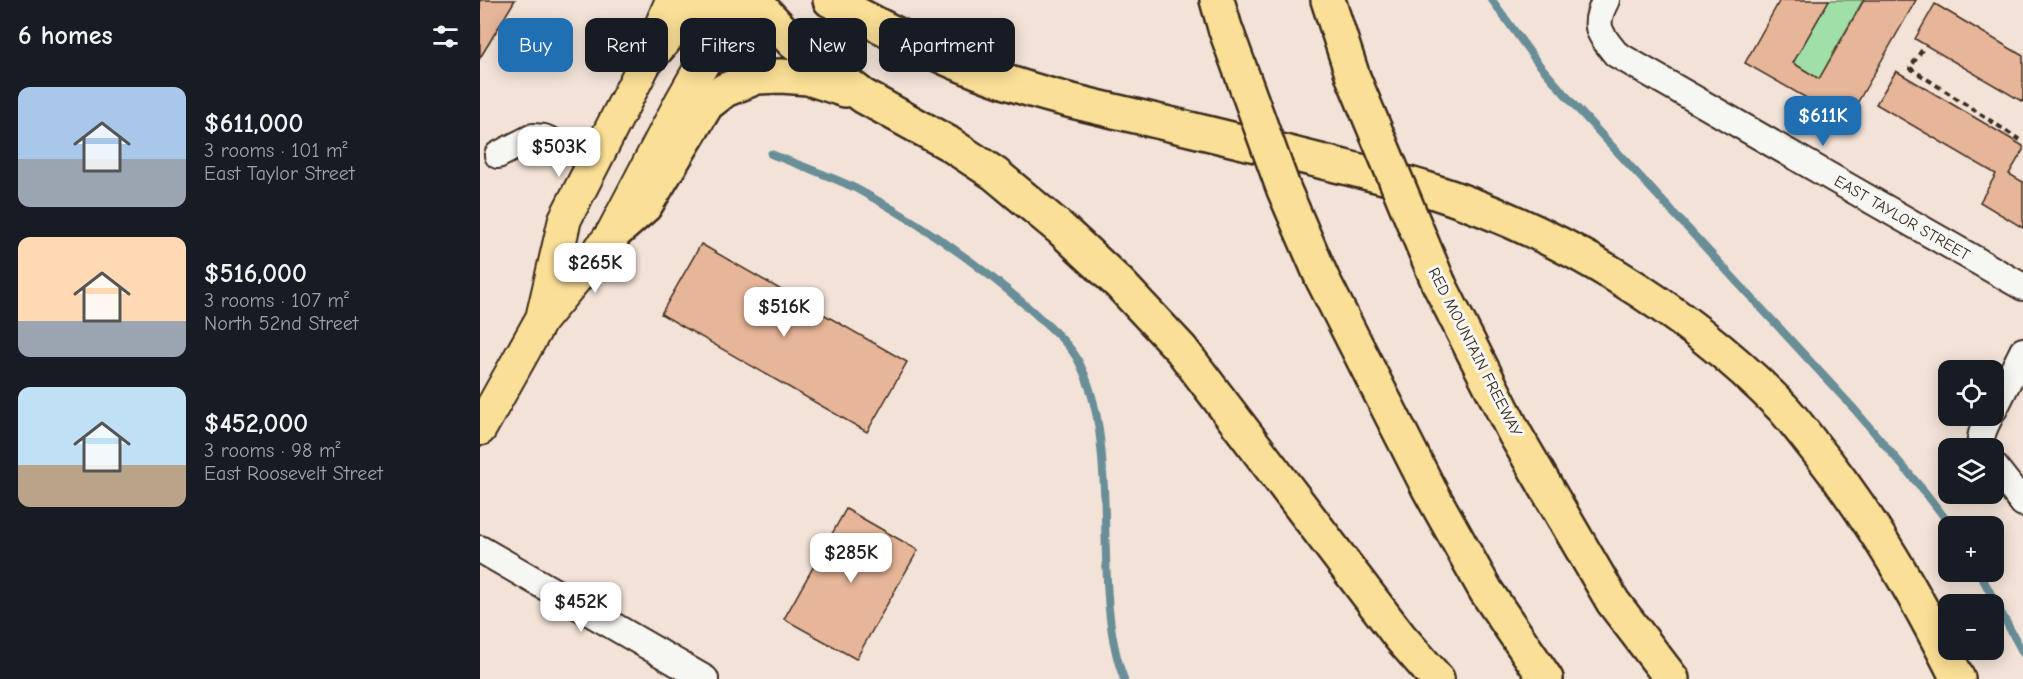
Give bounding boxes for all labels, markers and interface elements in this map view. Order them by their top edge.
chip: Buy [498,18,573,72]
chip: Rent [585,18,668,72]
chip: Filters [680,18,776,72]
chip: New [788,18,867,72]
chip: Apartment [879,18,1015,72]
icon: filters [429,20,462,53]
text: 6 homes [18,21,113,51]
pin: $611K [1781,96,1865,147]
text: $611K [1798,104,1848,127]
text: $611,000 [204,109,303,139]
icon: home [66,111,138,183]
pin: $503K [517,127,601,178]
text: $503K [531,135,587,158]
text: 3 rooms · 101 m² [204,139,348,162]
text: East Taylor Street [204,162,355,185]
street label: EAST TAYLOR STREET [1831,172,1973,264]
pin: $265K [553,243,637,294]
text: $265K [568,251,622,274]
text: $516,000 [204,259,307,289]
icon: home [66,261,138,333]
street label: RED MOUNTAIN FREEWAY [1424,265,1526,440]
pin: $516K [742,287,826,338]
text: 3 rooms · 107 m² [204,289,349,312]
text: $516K [758,295,810,318]
text: North 52nd Street [204,312,359,335]
map controls [1938,360,2004,660]
button: locate [1938,360,2004,426]
text: $452,000 [204,409,308,439]
icon: home [66,411,138,483]
button: layers [1938,438,2004,504]
text: 3 rooms · 98 m² [204,439,340,462]
text: East Roosevelt Street [204,462,383,485]
button: + [1938,516,2004,582]
pin: $285K [809,533,893,584]
text: $285K [824,541,878,564]
pin: $452K [539,582,623,633]
text: $452K [554,590,608,613]
button: − [1938,594,2004,660]

